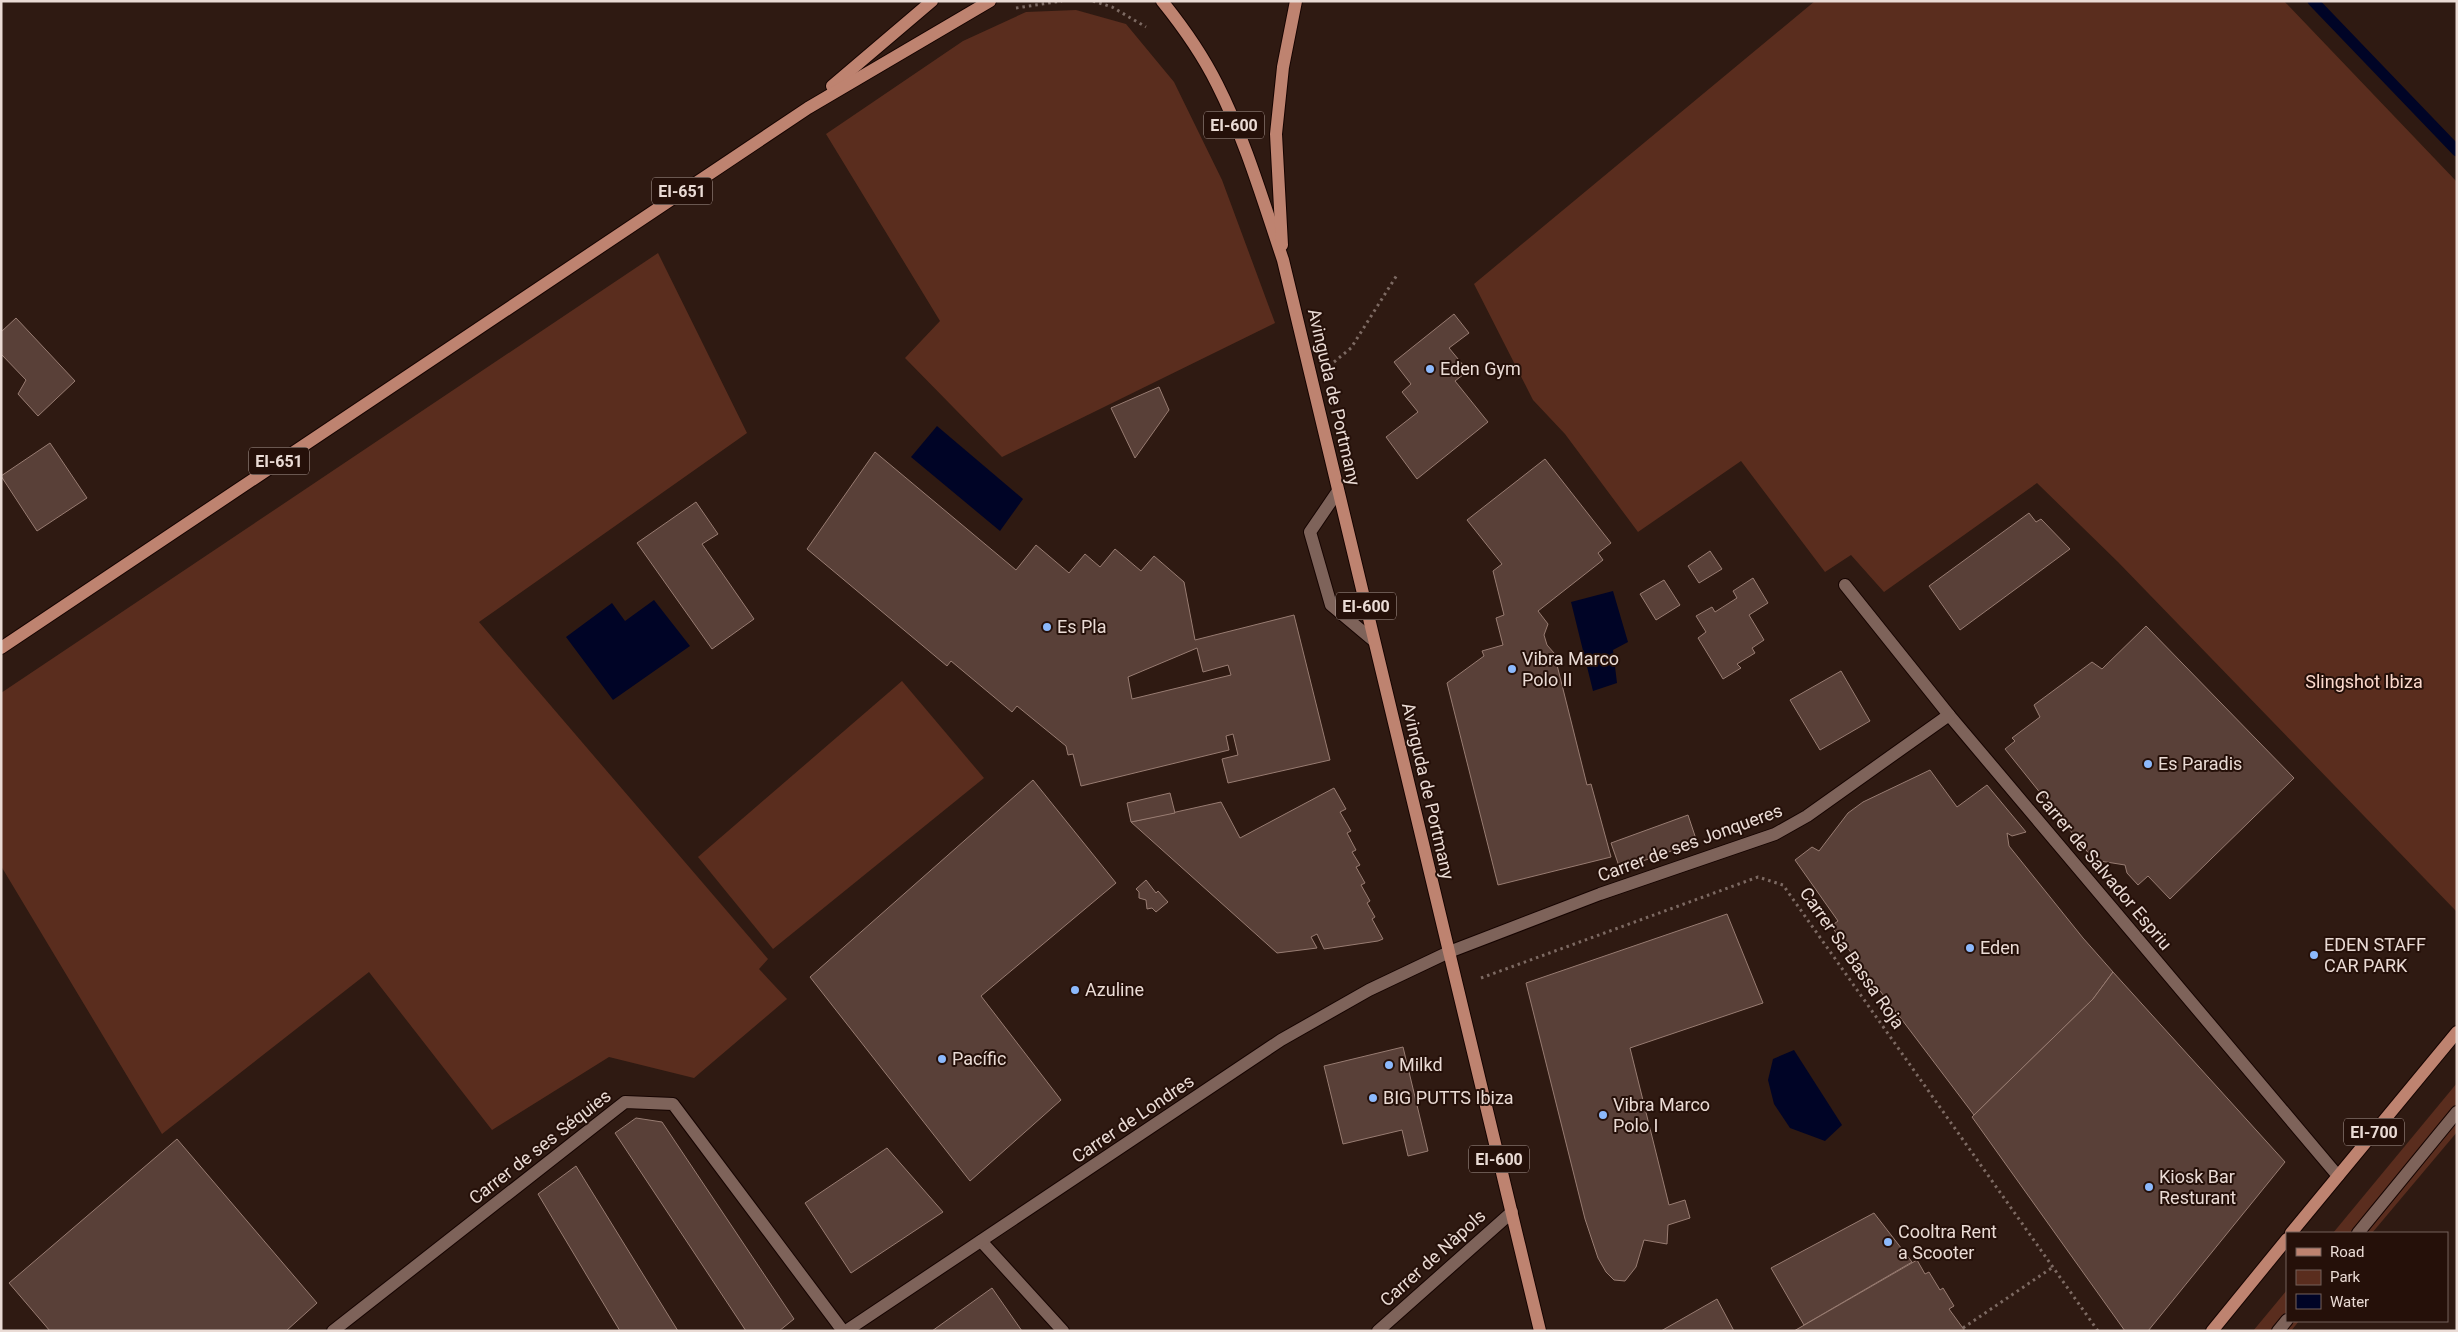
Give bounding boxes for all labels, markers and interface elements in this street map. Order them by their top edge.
road number: EI-600 [1204,112,1264,138]
road number: EI-651 [652,178,712,205]
street label: Avinguda de Portmany [1304,306,1365,488]
place label: Eden Gym [1440,358,1521,379]
marker: Eden Gym [1424,363,1436,375]
road number: EI-651 [249,448,309,474]
road number: EI-600 [1336,592,1396,620]
place label: Es Pla [1057,616,1107,637]
marker: Es Pla [1041,621,1053,633]
place label: Vibra Marco Polo II [1522,648,1619,690]
marker: Vibra Marco Polo II [1506,663,1518,675]
park label: Slingshot Ibiza [2305,671,2423,692]
street label: Avinguda de Portmany [1398,700,1459,882]
place label: Es Paradis [2158,753,2242,774]
marker: Es Paradis [2142,758,2154,770]
street label: Carrer de Salvador Espriu [2030,786,2176,954]
street label: Carrer de ses Jonqueres [1595,799,1785,886]
street label: Carrer Sa Bassa Roja [1796,883,1909,1032]
place label: EDEN STAFF CAR PARK [2324,934,2426,976]
place label: Eden [1980,937,2020,958]
marker: Eden [1964,942,1976,954]
marker: EDEN STAFF CAR PARK [2308,949,2320,961]
place label: Azuline [1085,979,1144,1000]
marker: Azuline [1069,984,1081,996]
place label: Pacífic [952,1048,1006,1069]
marker: Pacífic [936,1053,948,1065]
place label: Milkd [1399,1054,1443,1075]
marker: Milkd [1383,1059,1395,1071]
street label: Carrer de Londres [1068,1070,1198,1167]
street label: Carrer de ses Séquies [465,1085,615,1208]
place label: BIG PUTTS Ibiza [1383,1087,1514,1108]
marker: BIG PUTTS Ibiza [1367,1092,1379,1104]
place label: Vibra Marco Polo I [1613,1094,1710,1136]
marker: Vibra Marco Polo I [1597,1109,1609,1121]
road number: EI-700 [2344,1118,2404,1146]
road number: EI-600 [1469,1146,1529,1172]
place label: Kiosk Bar Resturant [2159,1166,2236,1208]
marker: Kiosk Bar Resturant [2143,1181,2155,1193]
street label: Carrer de Nàpols [1376,1205,1490,1310]
place label: Cooltra Rent a Scooter [1898,1221,1997,1263]
legend [2286,1232,2448,1322]
marker: Cooltra Rent a Scooter [1882,1236,1894,1248]
text: Road [2330,1243,2364,1261]
text: Park [2330,1268,2361,1286]
text: Water [2330,1293,2369,1311]

